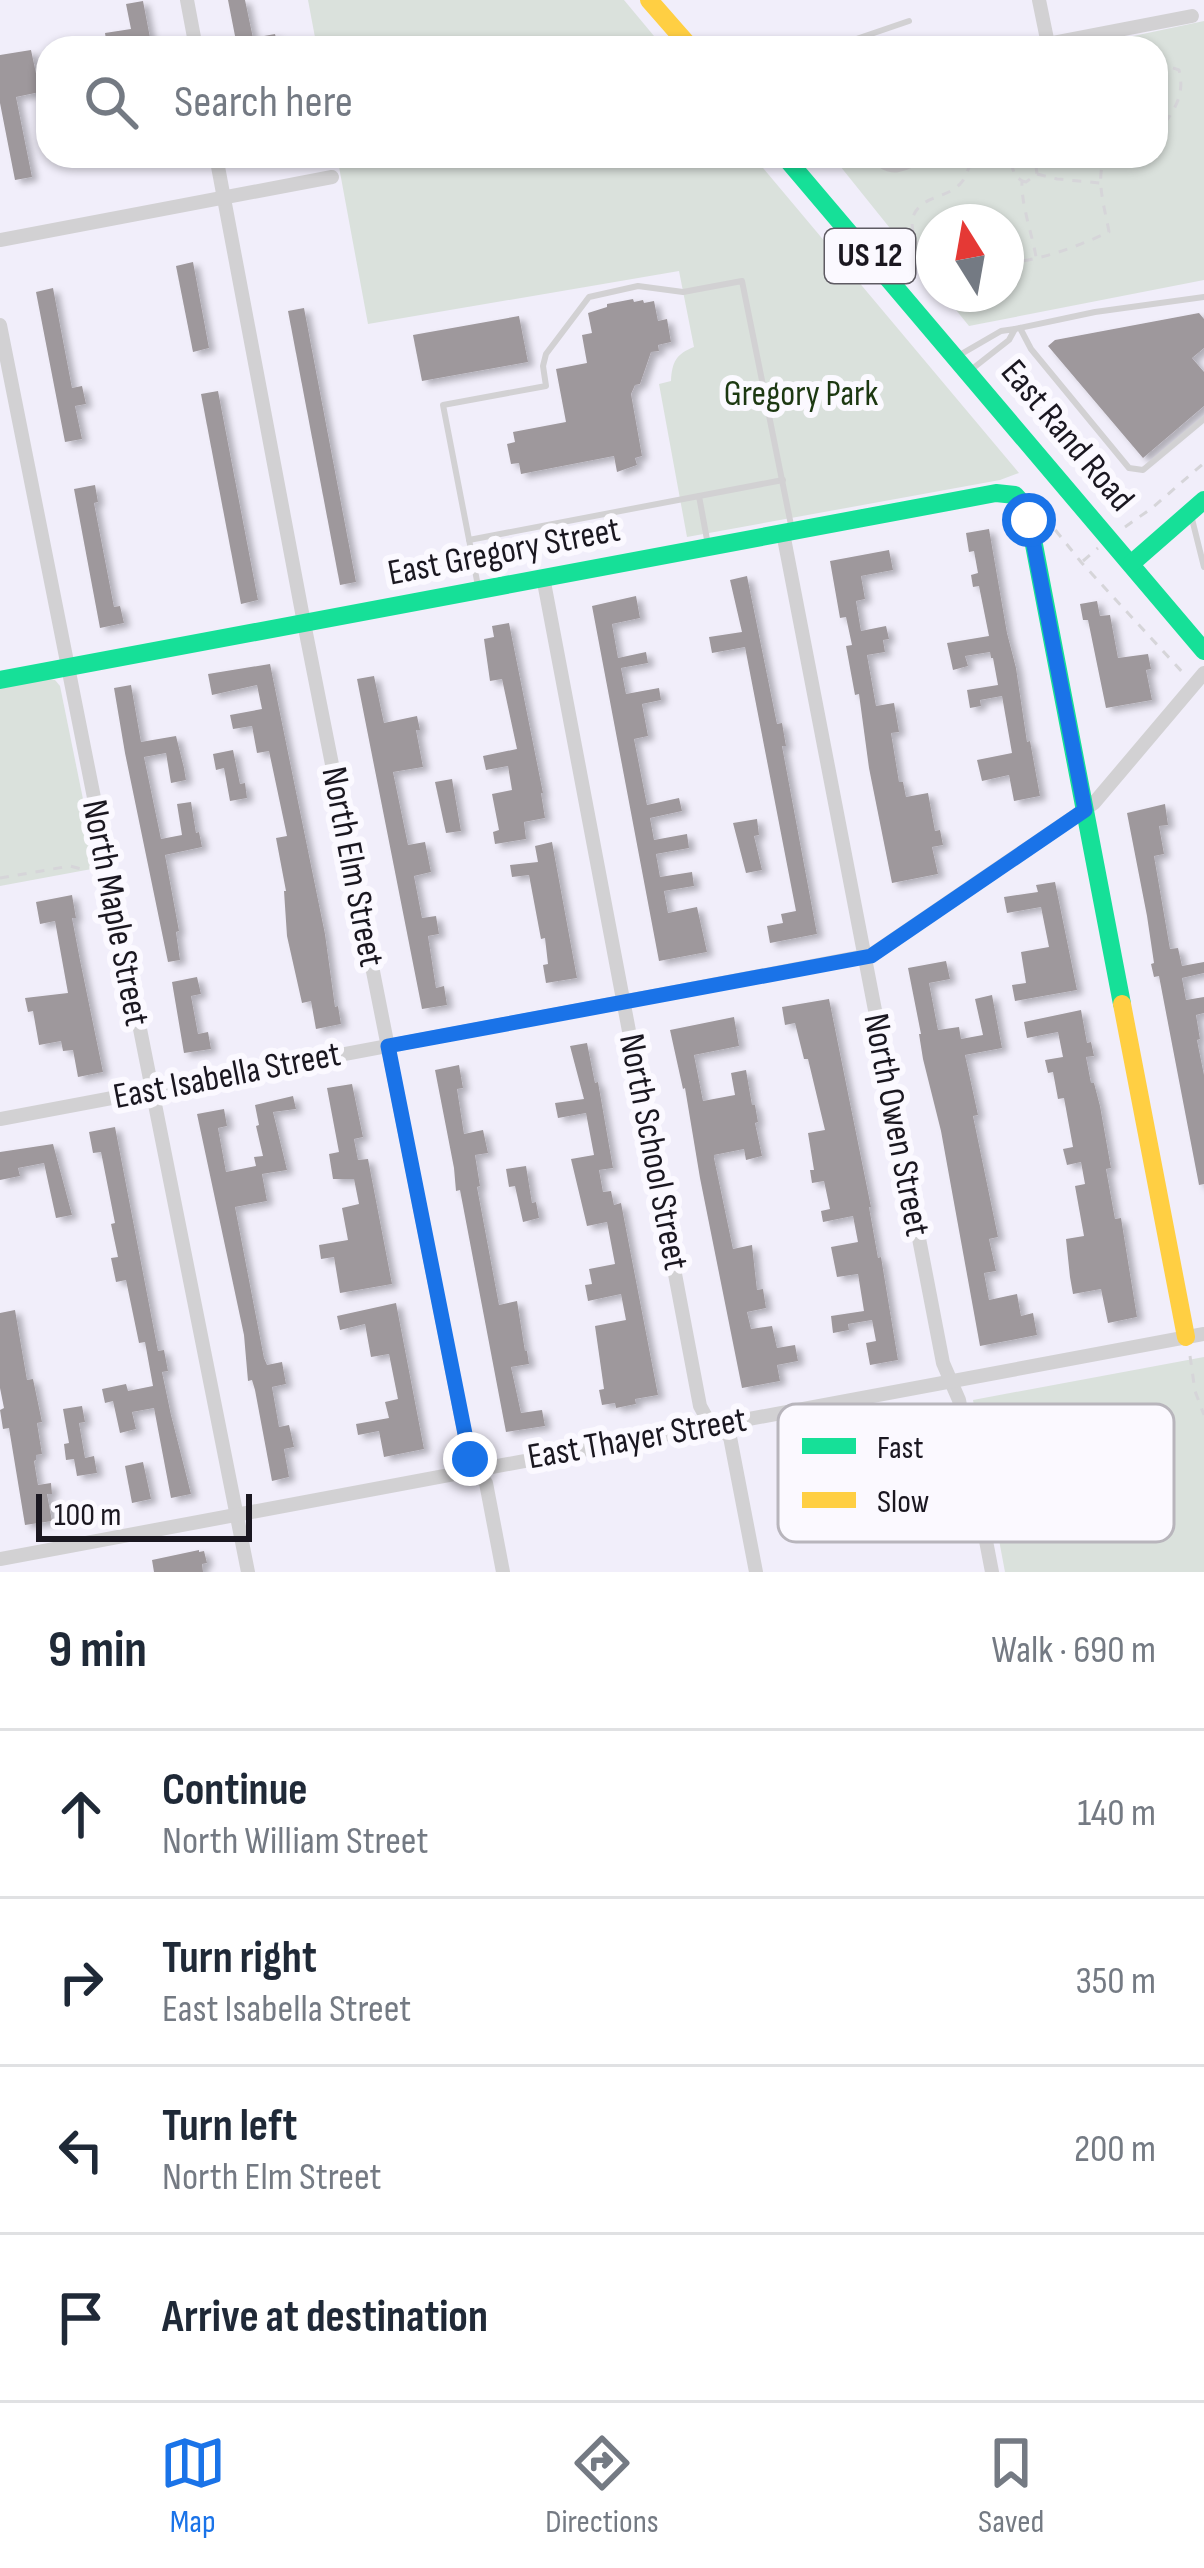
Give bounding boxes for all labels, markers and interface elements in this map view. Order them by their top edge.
search box [36,36,1168,168]
icon: search [78,69,144,135]
text: Search here [174,75,353,130]
north arrow [916,204,1024,312]
road number: US 12 [825,229,915,283]
street label: East Rand Road [991,352,1143,520]
park label: Gregory Park [724,373,878,416]
route start [1002,493,1056,547]
street label: East Gregory Street [384,508,624,596]
street label: North Elm Street [312,764,392,971]
street label: North Maple Street [72,796,158,1030]
street label: North Owen Street [853,1010,939,1240]
street label: North School Street [609,1030,697,1274]
street label: East Isabella Street [110,1033,344,1119]
street label: East Thayer Street [524,1399,750,1479]
legend [778,1404,1174,1542]
text: Fast [877,1428,924,1468]
route end [443,1432,497,1486]
text: Slow [877,1482,929,1522]
scale bar [36,1488,252,1541]
text: 100 m [54,1495,121,1535]
text: 9 min [48,1620,147,1681]
text: Walk · 690 m [992,1627,1156,1674]
text: Continue [162,1763,308,1818]
icon: ahead [48,1781,114,1847]
text: 140 m [1077,1790,1156,1837]
text: North William Street [162,1818,428,1865]
text: Turn right [162,1931,317,1986]
icon: right [48,1949,114,2015]
text: 350 m [1075,1958,1156,2005]
text: East Isabella Street [162,1986,411,2033]
text: Turn left [162,2099,297,2154]
icon: left [48,2117,114,2183]
text: 200 m [1074,2126,1156,2173]
text: North Elm Street [162,2154,381,2201]
icon: arrive [48,2285,114,2351]
text: Arrive at destination [162,2290,488,2345]
tab: Map [160,2430,226,2542]
tab: Directions [545,2430,659,2542]
tab: Saved [978,2430,1044,2542]

